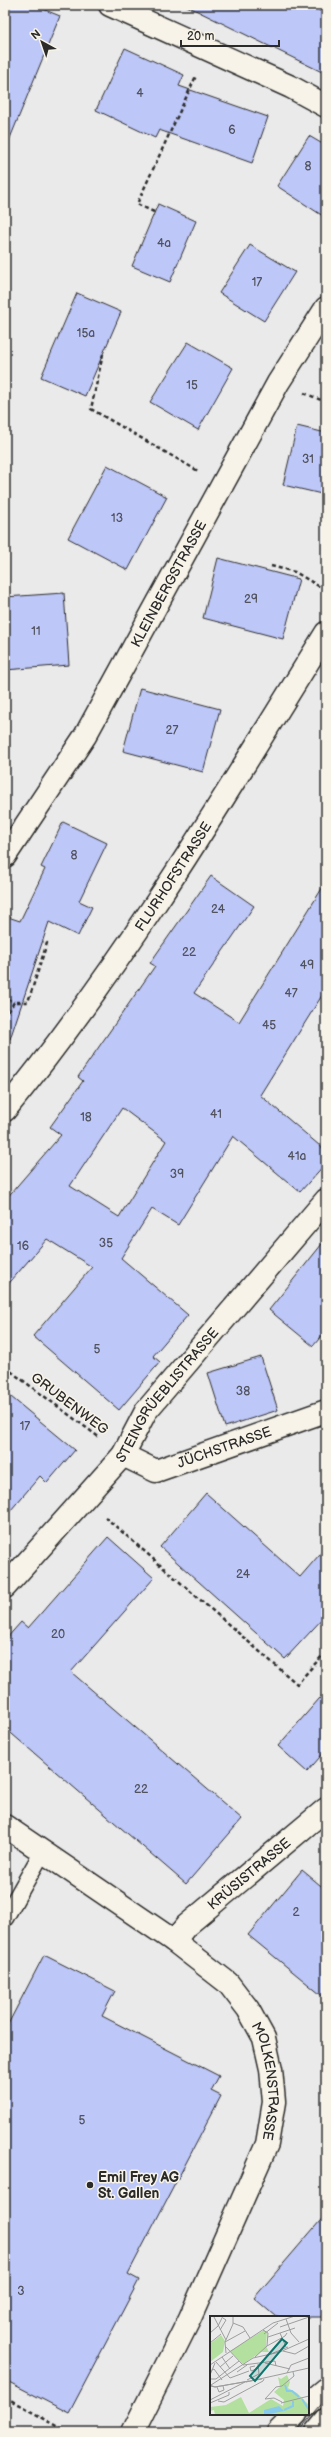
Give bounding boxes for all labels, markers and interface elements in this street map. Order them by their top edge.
north arrow [22,22,62,62]
scale bar [181,22,279,48]
text: N [29,27,43,42]
text: 20 m [187,29,214,44]
house number: 4 [136,86,144,101]
house number: 6 [228,123,236,138]
house number: 8 [305,159,312,174]
house number: 4a [157,236,171,251]
house number: 17 [252,275,262,290]
house number: 15a [77,326,95,341]
house number: 15 [186,378,198,393]
house number: 31 [302,452,314,467]
house number: 13 [111,511,123,526]
street label: KLEINBERGSTRASSE [127,517,210,650]
house number: 29 [244,592,258,607]
house number: 11 [31,624,41,639]
house number: 27 [166,723,179,738]
street label: FLURHOFSTRASSE [132,819,215,935]
house number: 8 [71,848,78,863]
house number: 24 [211,902,226,917]
house number: 22 [182,945,196,960]
house number: 49 [300,958,314,973]
house number: 47 [284,986,298,1001]
house number: 45 [262,1018,276,1033]
house number: 41 [210,1107,222,1122]
house number: 18 [80,1110,92,1125]
house number: 41a [288,1149,307,1164]
house number: 39 [170,1167,184,1182]
house number: 35 [99,1236,113,1251]
house number: 16 [17,1239,29,1254]
street label: STEINGRÜEBLISTRASSE [112,1324,222,1466]
house number: 5 [94,1342,101,1357]
street label: GRUBENWEG [28,1369,112,1438]
house number: 38 [236,1384,250,1399]
house number: 17 [20,1419,30,1434]
street label: JÜCHSTRASSE [175,1423,274,1472]
house number: 24 [236,1567,251,1582]
house number: 20 [51,1627,65,1642]
house number: 22 [134,1782,148,1797]
street label: KRÜSISTRASSE [204,1834,294,1913]
house number: 2 [292,1905,300,1920]
street label: MOLKENSTRASSE [248,2019,282,2142]
house number: 5 [79,2113,86,2128]
place label: Emil Frey AG St. Gallen [98,2169,179,2202]
marker: Emil Frey AG St. Gallen [85,2180,95,2190]
house number: 3 [17,2284,25,2299]
inset map [210,2316,309,2415]

